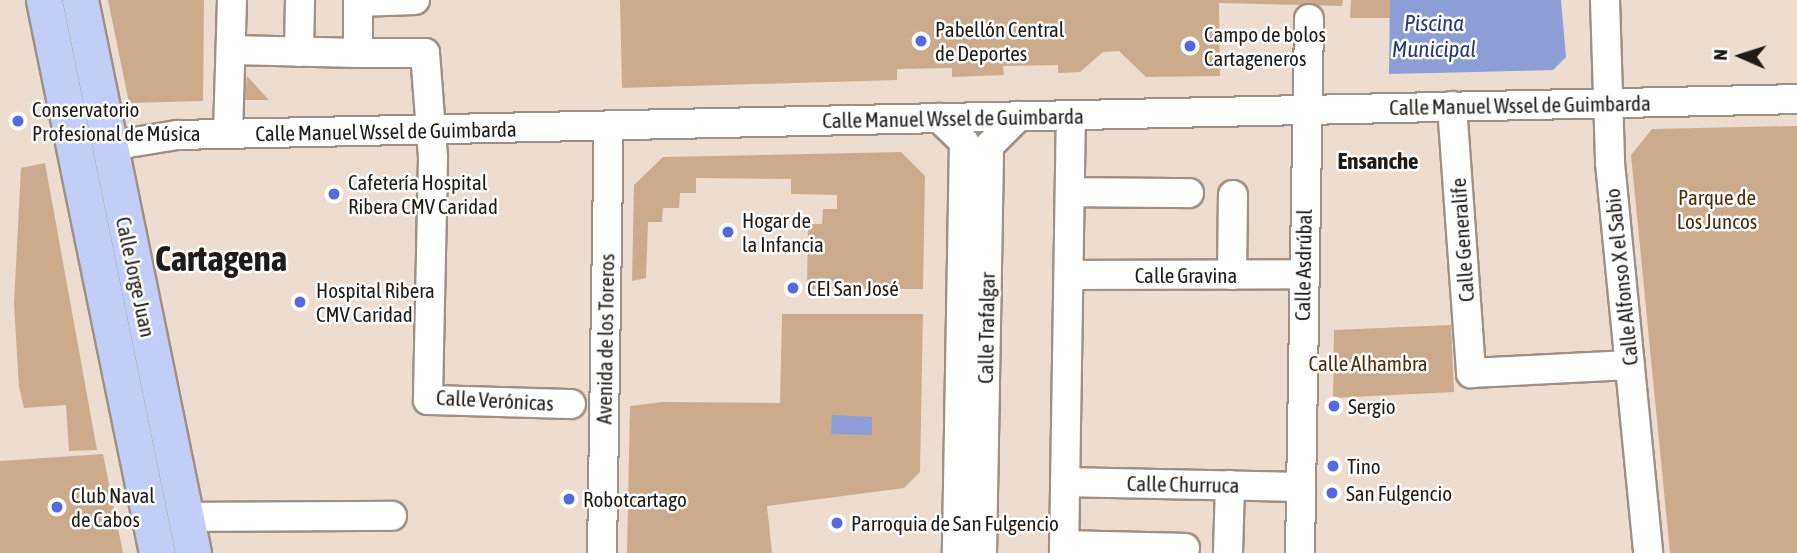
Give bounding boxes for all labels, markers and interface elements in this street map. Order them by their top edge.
water label: Piscina Municipal [1392,9,1476,63]
place label: Pabellón Central de Deportes [935,16,1064,66]
place label: Campo de bolos Cartageneros [1204,21,1326,71]
north arrow [1706,21,1776,91]
marker: Pabellón Central de Deportes [913,33,929,49]
marker: Campo de bolos Cartageneros [1182,38,1198,54]
text: N [1709,49,1731,61]
street label: Calle Manuel Wssel de Guimbarda [1389,90,1651,120]
place label: Conservatorio Profesional de Música [32,96,201,146]
street label: Calle Manuel Wssel de Guimbarda [822,103,1084,133]
marker: Conservatorio Profesional de Música [10,113,26,129]
street label: Calle Manuel Wssel de Guimbarda [255,116,517,146]
district label: Ensanche [1337,147,1419,175]
place label: Cafetería Hospital Ribera CMV Caridad [348,169,498,219]
street label: Calle Generalife [1445,177,1479,303]
park label: Parque de Los Juncos [1677,184,1757,234]
marker: Cafetería Hospital Ribera CMV Caridad [326,186,342,202]
street label: Calle Alfonso X el Sabio [1599,187,1643,367]
place label: Hogar de la Infancia [742,207,824,257]
street label: Calle Asdrúbal [1289,209,1317,321]
street label: Calle Jorge Juan [111,214,161,340]
marker: Hogar de la Infancia [720,224,736,240]
district label: Cartagena [155,237,287,279]
street label: Avenida de los Toreros [591,253,619,425]
street label: Calle Gravina [1135,262,1237,288]
street label: Calle Trafalgar [972,272,1000,384]
place label: CEI San José [807,275,899,301]
place label: Hospital Ribera CMV Caridad [316,277,435,327]
marker: CEI San José [785,280,801,296]
marker: Hospital Ribera CMV Caridad [290,292,310,312]
park label: Calle Alhambra [1309,350,1427,376]
street label: Calle Verónicas [436,384,554,416]
place label: Sergio [1348,393,1396,419]
marker: Sergio [1326,398,1342,414]
place label: Tino [1347,453,1381,479]
marker: Tino [1325,458,1341,474]
street label: Calle Churruca [1127,470,1239,498]
place label: San Fulgencio [1346,480,1452,506]
place label: Club Naval de Cabos [71,482,155,532]
marker: San Fulgencio [1324,485,1340,501]
place label: Robotcartago [583,486,687,512]
marker: Robotcartago [561,491,577,507]
marker: Club Naval de Cabos [49,499,65,515]
place label: Parroquia de San Fulgencio [851,510,1059,536]
marker: Parroquia de San Fulgencio [829,515,845,531]

